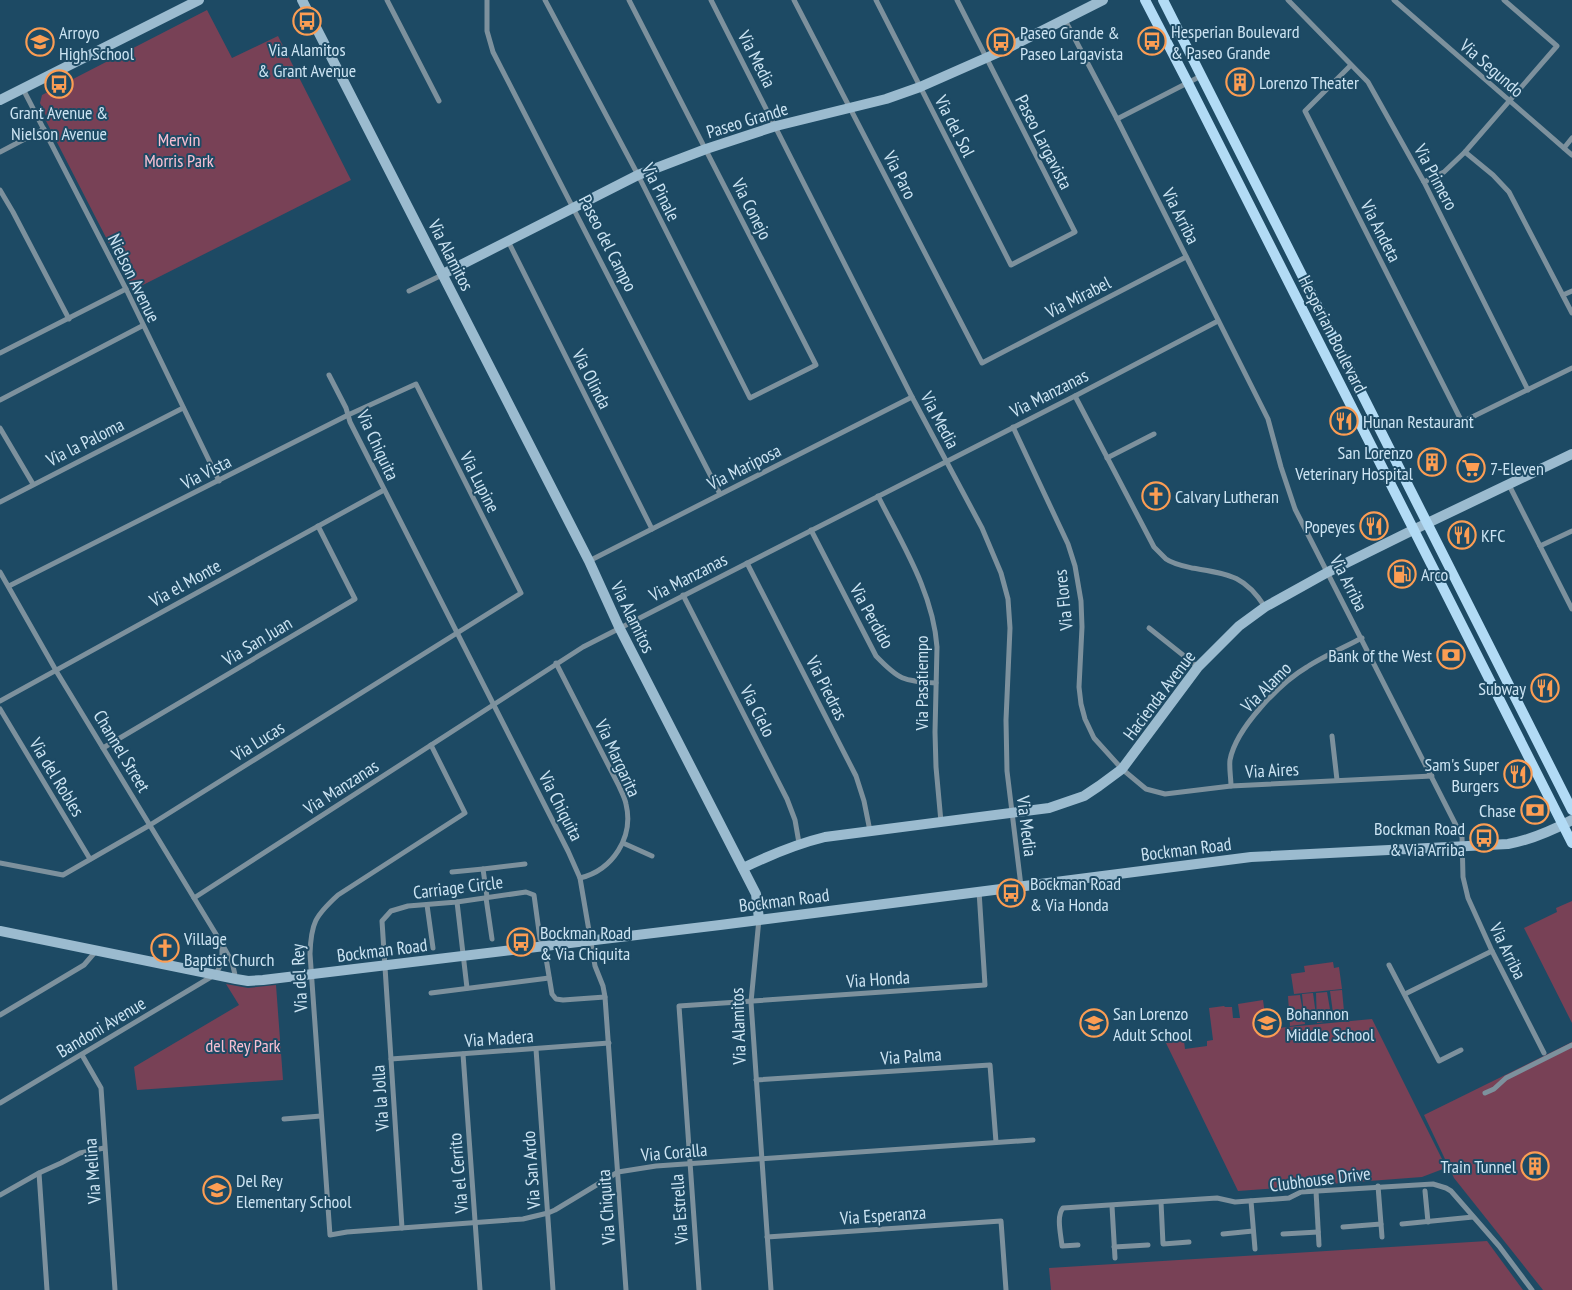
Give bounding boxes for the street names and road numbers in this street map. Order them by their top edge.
street label: Via Media [732,26,781,91]
street label: Via Segundo [1455,33,1529,102]
street label: Via del Sol [929,90,981,161]
street label: Paseo Largavista [1010,91,1078,193]
street label: Paseo Grande [704,97,790,143]
street label: Via Primero [1409,139,1463,214]
street label: Via Paro [878,146,922,203]
street label: Via Pinale [636,158,685,225]
street label: Via Conejo [726,174,777,244]
street label: Via Arriba [1157,183,1205,248]
street label: Paseo del Campo [574,191,642,295]
street label: Via Andeta [1355,195,1406,266]
street label: Via Alamitos [423,215,479,295]
street label: Nielson Avenue [103,230,165,326]
street label: Via Mirabel [1041,270,1115,324]
street label: Hesperian Boulevard [1294,272,1372,396]
street label: Via Olinda [567,344,617,413]
street label: Via Manzanas [1005,364,1092,423]
street label: Via Media [915,387,964,452]
street label: Via Chiquita [351,405,404,484]
street label: Via la Paloma [41,413,128,472]
street label: Via Mariposa [702,439,785,496]
street label: Via Lupine [454,447,505,516]
street label: Via Vista [176,450,235,495]
street label: Via Manzanas [644,548,731,607]
street label: Via Arriba [1325,550,1373,615]
street label: Via el Monte [144,554,225,612]
street label: Via Flores [1048,568,1078,633]
street label: Via Alamitos [605,576,660,657]
street label: Via Perdido [844,579,899,653]
street label: Via San Juan [217,611,296,671]
street label: Via Pasatiempo [910,635,933,732]
street label: Hacienda Avenue [1118,646,1200,744]
street label: Via Piedras [801,651,853,724]
street label: Via Alamo [1235,657,1296,718]
street label: Via Cielo [735,680,781,741]
street label: Channel Street [88,706,156,796]
street label: Via Margarita [590,715,646,800]
street label: Via Lucas [226,716,289,767]
street label: Via del Robles [24,733,89,821]
street label: Via Manzanas [298,754,383,820]
street label: Via Aires [1244,757,1299,783]
street label: Via Chiquita [533,766,588,845]
street label: Via Media [1012,793,1042,858]
street label: Bockman Road [1139,832,1233,866]
street label: Carriage Circle [412,870,504,904]
street label: Bockman Road [737,883,831,917]
street label: Via Arriba [1484,918,1532,983]
street label: Bockman Road [335,933,429,967]
street label: Via del Rey [286,943,312,1014]
street label: Via Honda [844,965,911,993]
street label: Via Alamitos [725,987,751,1066]
street label: Bandoni Avenue [52,991,150,1063]
street label: Via Madera [463,1024,534,1052]
street label: Via Palma [879,1042,942,1070]
street label: Via la Jolla [366,1064,394,1133]
street label: Via San Ardo [517,1130,545,1211]
street label: Via el Cerrito [443,1132,473,1215]
street label: Via Melina [78,1138,106,1205]
street label: Via Coralla [639,1138,708,1166]
street label: Clubhouse Drive [1268,1161,1372,1197]
street label: Via Chiquita [592,1169,620,1246]
street label: Via Estrella [665,1173,693,1246]
street label: Via Esperanza [838,1201,927,1230]

